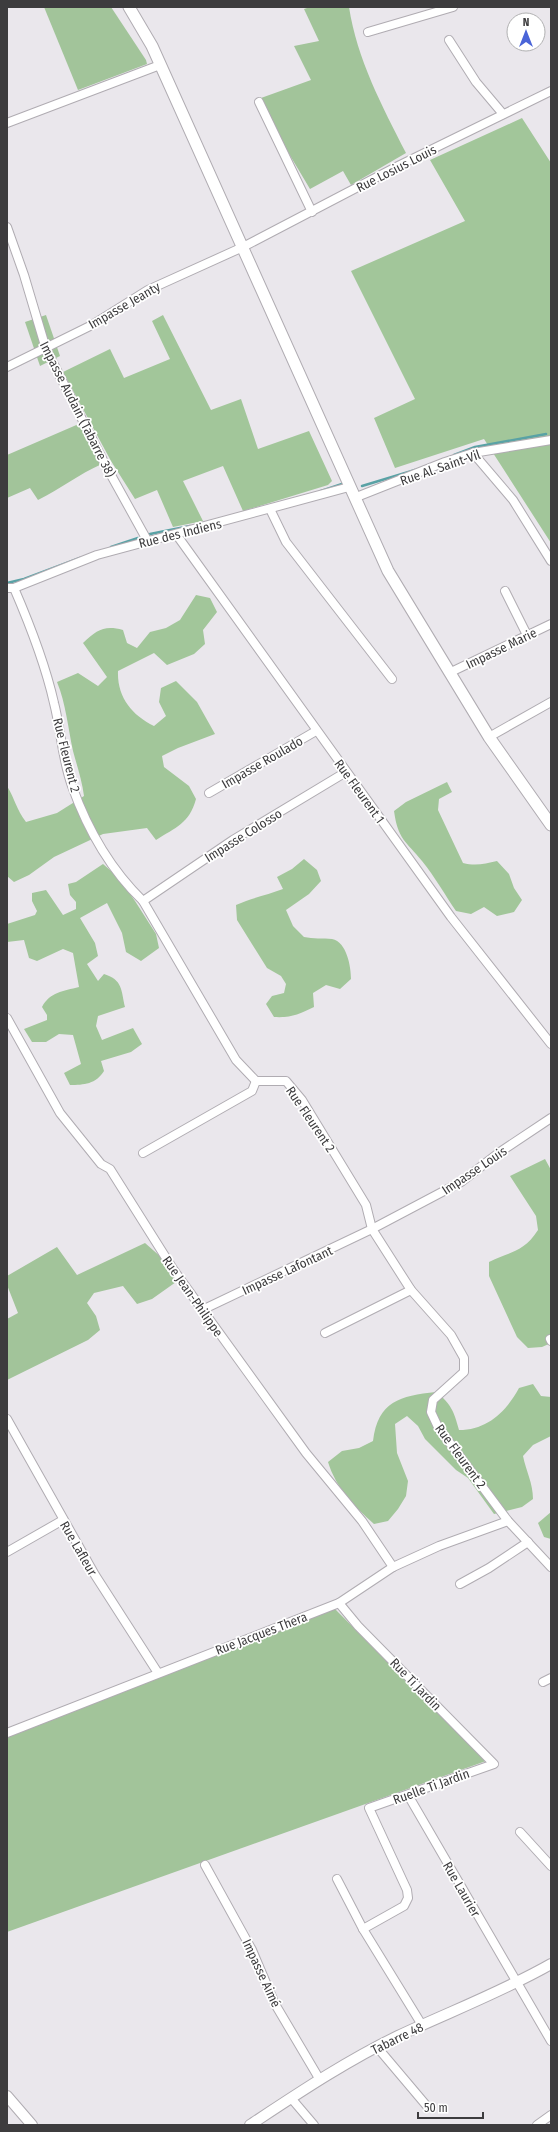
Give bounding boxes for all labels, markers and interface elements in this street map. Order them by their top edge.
north arrow [506,12,546,52]
text: N [523,16,529,29]
street label: Rue Losius Louis [354,142,439,195]
street label: Impasse Jeanty [86,279,163,332]
street label: Impasse Audain (Tabarre 38) [37,339,118,480]
street label: Rue Al. Saint-Vil [398,447,483,488]
street label: Rue des Indiens [137,516,223,551]
street label: Impasse Marie [463,625,539,672]
street label: Rue Fleurent 2 [50,716,83,794]
street label: Impasse Roulado [219,733,306,792]
street label: Rue Fleurent 1 [331,756,388,826]
street label: Impasse Colosso [202,806,285,865]
street label: Rue Fleurent 2 [283,1084,338,1155]
street label: Impasse Louis [439,1143,510,1198]
street label: Impasse Lafontant [240,1243,336,1298]
street label: Rue Jean-Philippe [159,1253,226,1339]
street label: Rue Fleurent 2 [432,1421,489,1492]
street label: Rue Lafleur [57,1518,100,1578]
street label: Rue Jacques Thera [213,1609,309,1658]
street label: Rue Ti Jardin [387,1655,444,1714]
street label: Ruelle Ti Jardin [391,1766,471,1807]
street label: Rue Laurier [440,1859,484,1920]
street label: Impasse Aimé [239,1937,284,2010]
street label: Tabarre 48 [369,2019,426,2057]
scale bar [418,2094,483,2120]
text: 50 m [424,2101,448,2115]

